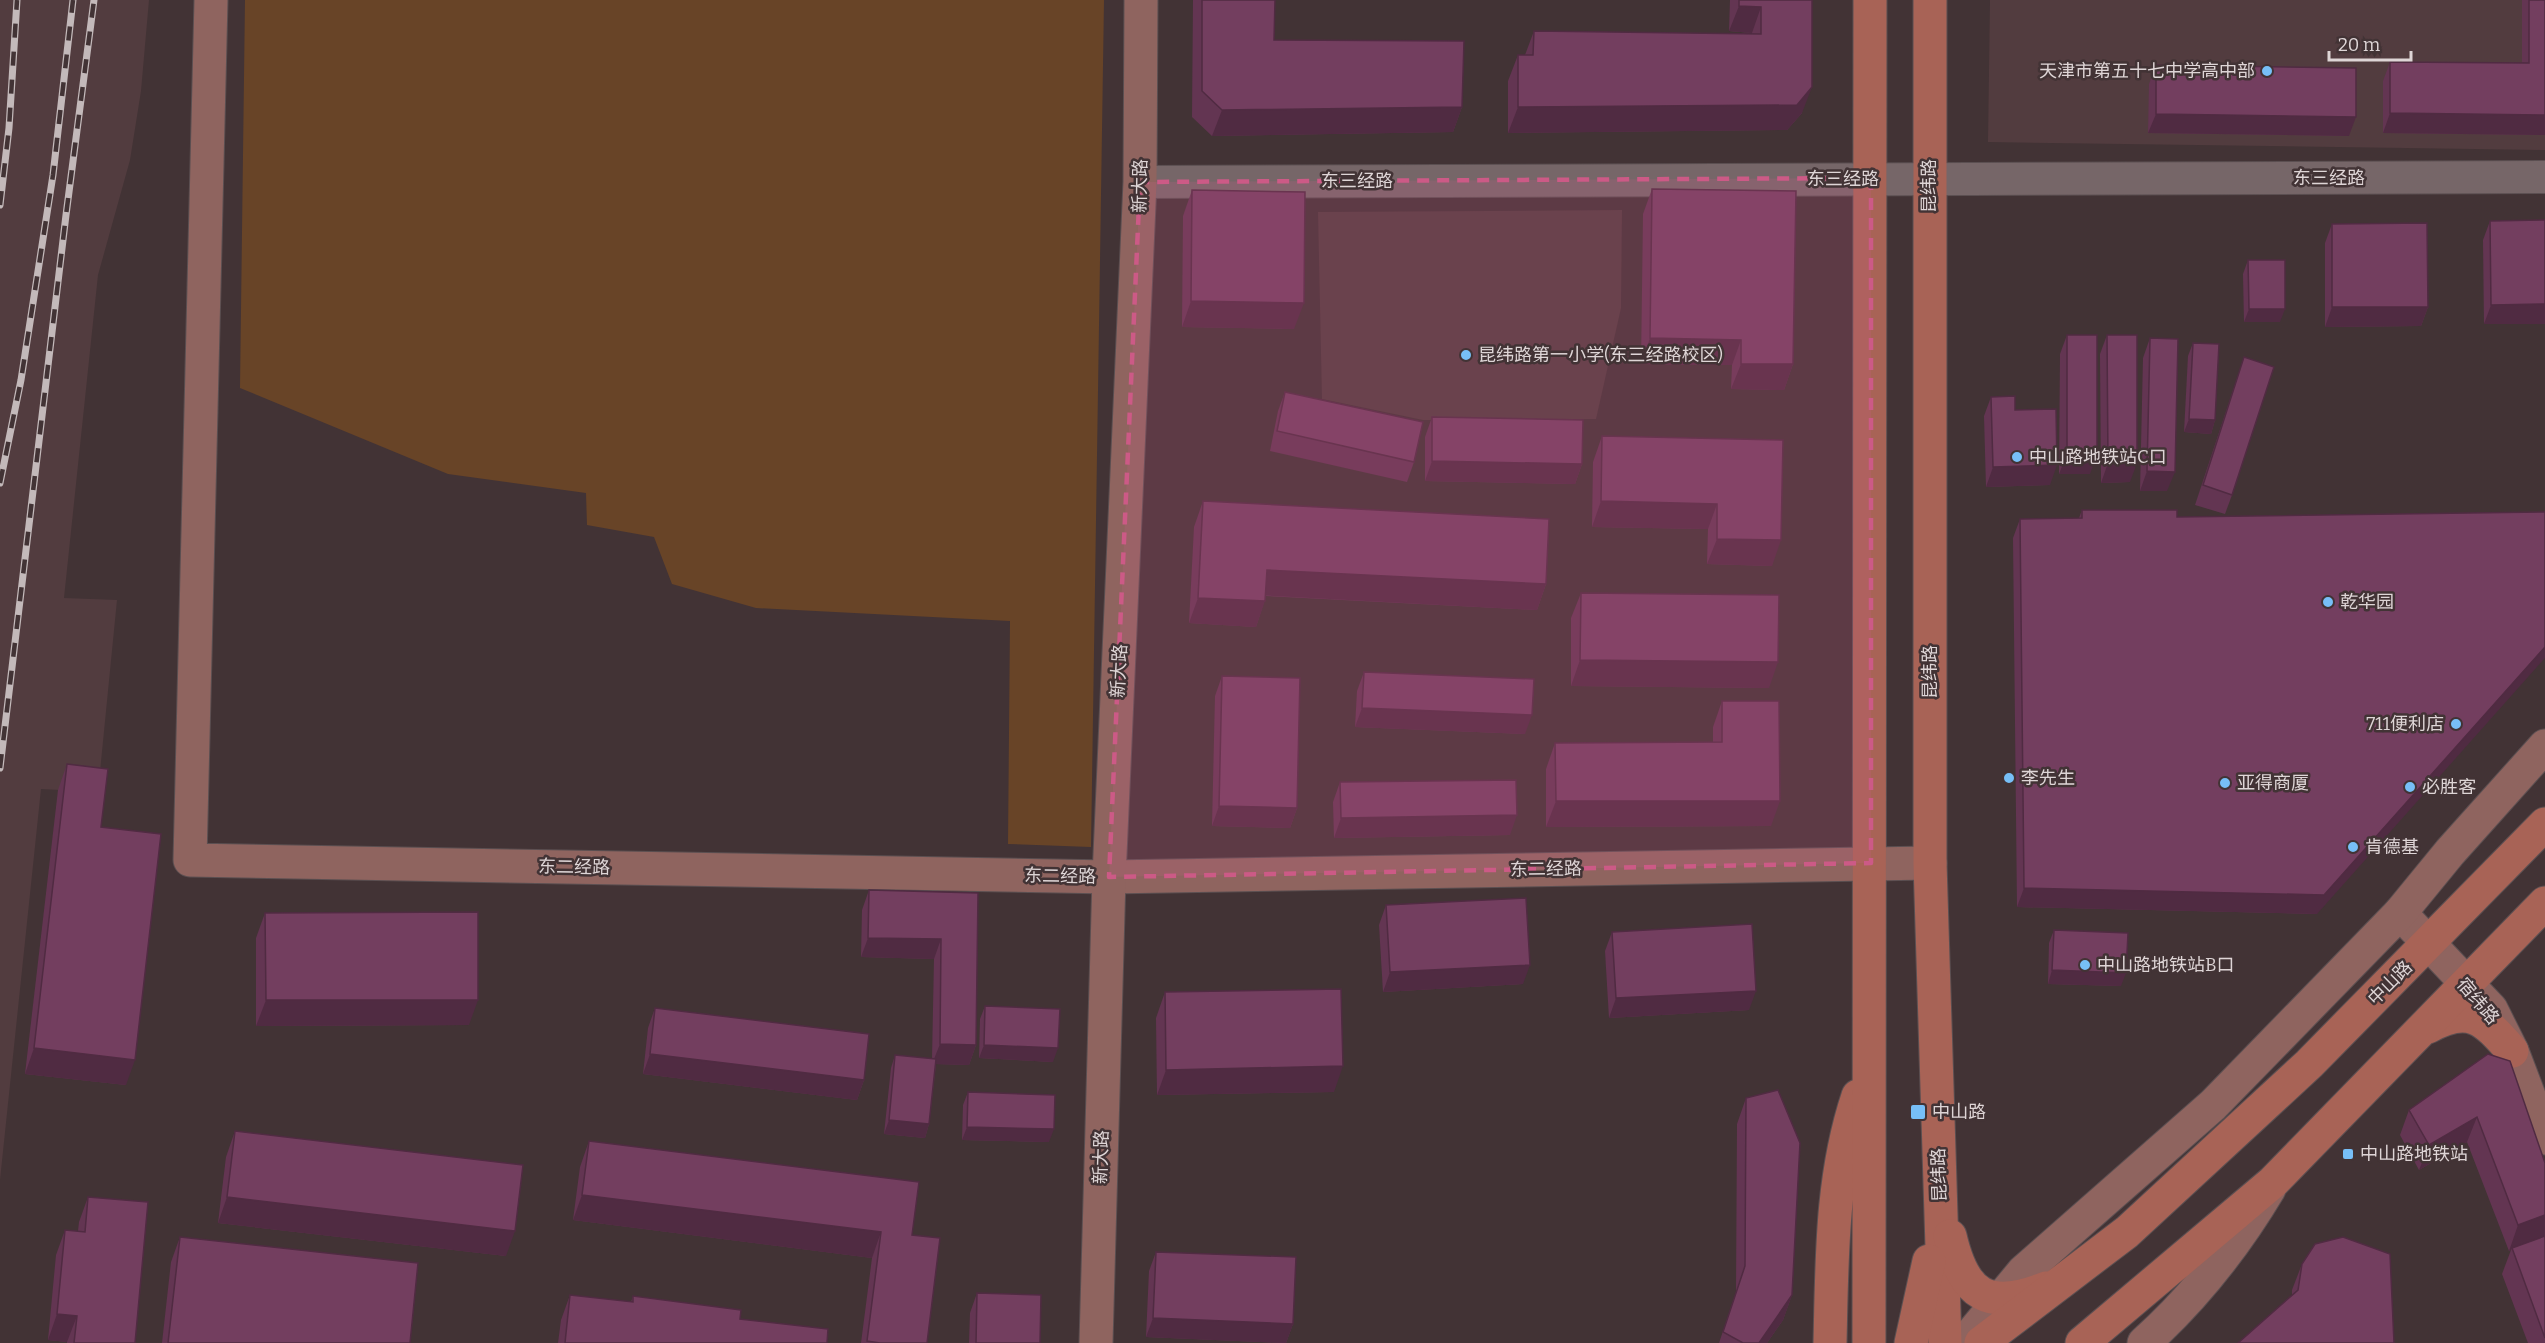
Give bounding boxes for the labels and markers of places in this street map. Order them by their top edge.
place label: 天津市第五十七中学高中部 [2039,60,2255,82]
marker: 天津市第五十七中学高中部 [2260,64,2274,78]
place label: 昆纬路第一小学(东三经路校区) [1478,344,1723,366]
marker: 昆纬路第一小学(东三经路校区) [1459,348,1473,362]
place label: 中山路地铁站C口 [2029,446,2167,468]
marker: 中山路地铁站C口 [2010,450,2024,464]
place label: 乾华园 [2340,591,2394,613]
marker: 乾华园 [2321,595,2335,609]
place label: 711便利店 [2366,713,2444,735]
marker: 711便利店 [2449,717,2463,731]
place label: 李先生 [2021,767,2075,789]
marker: 李先生 [2002,771,2016,785]
place label: 亚得商厦 [2237,772,2309,794]
marker: 亚得商厦 [2218,776,2232,790]
place label: 必胜客 [2422,776,2476,798]
marker: 必胜客 [2403,780,2417,794]
place label: 肯德基 [2365,836,2419,858]
marker: 肯德基 [2346,840,2360,854]
place label: 中山路地铁站B口 [2097,954,2235,976]
marker: 中山路地铁站B口 [2078,958,2092,972]
place label: 中山路 [1932,1101,1986,1123]
marker: 中山路 [1909,1103,1927,1121]
place label: 中山路地铁站 [2360,1143,2468,1165]
marker: 中山路地铁站 [2341,1147,2355,1161]

